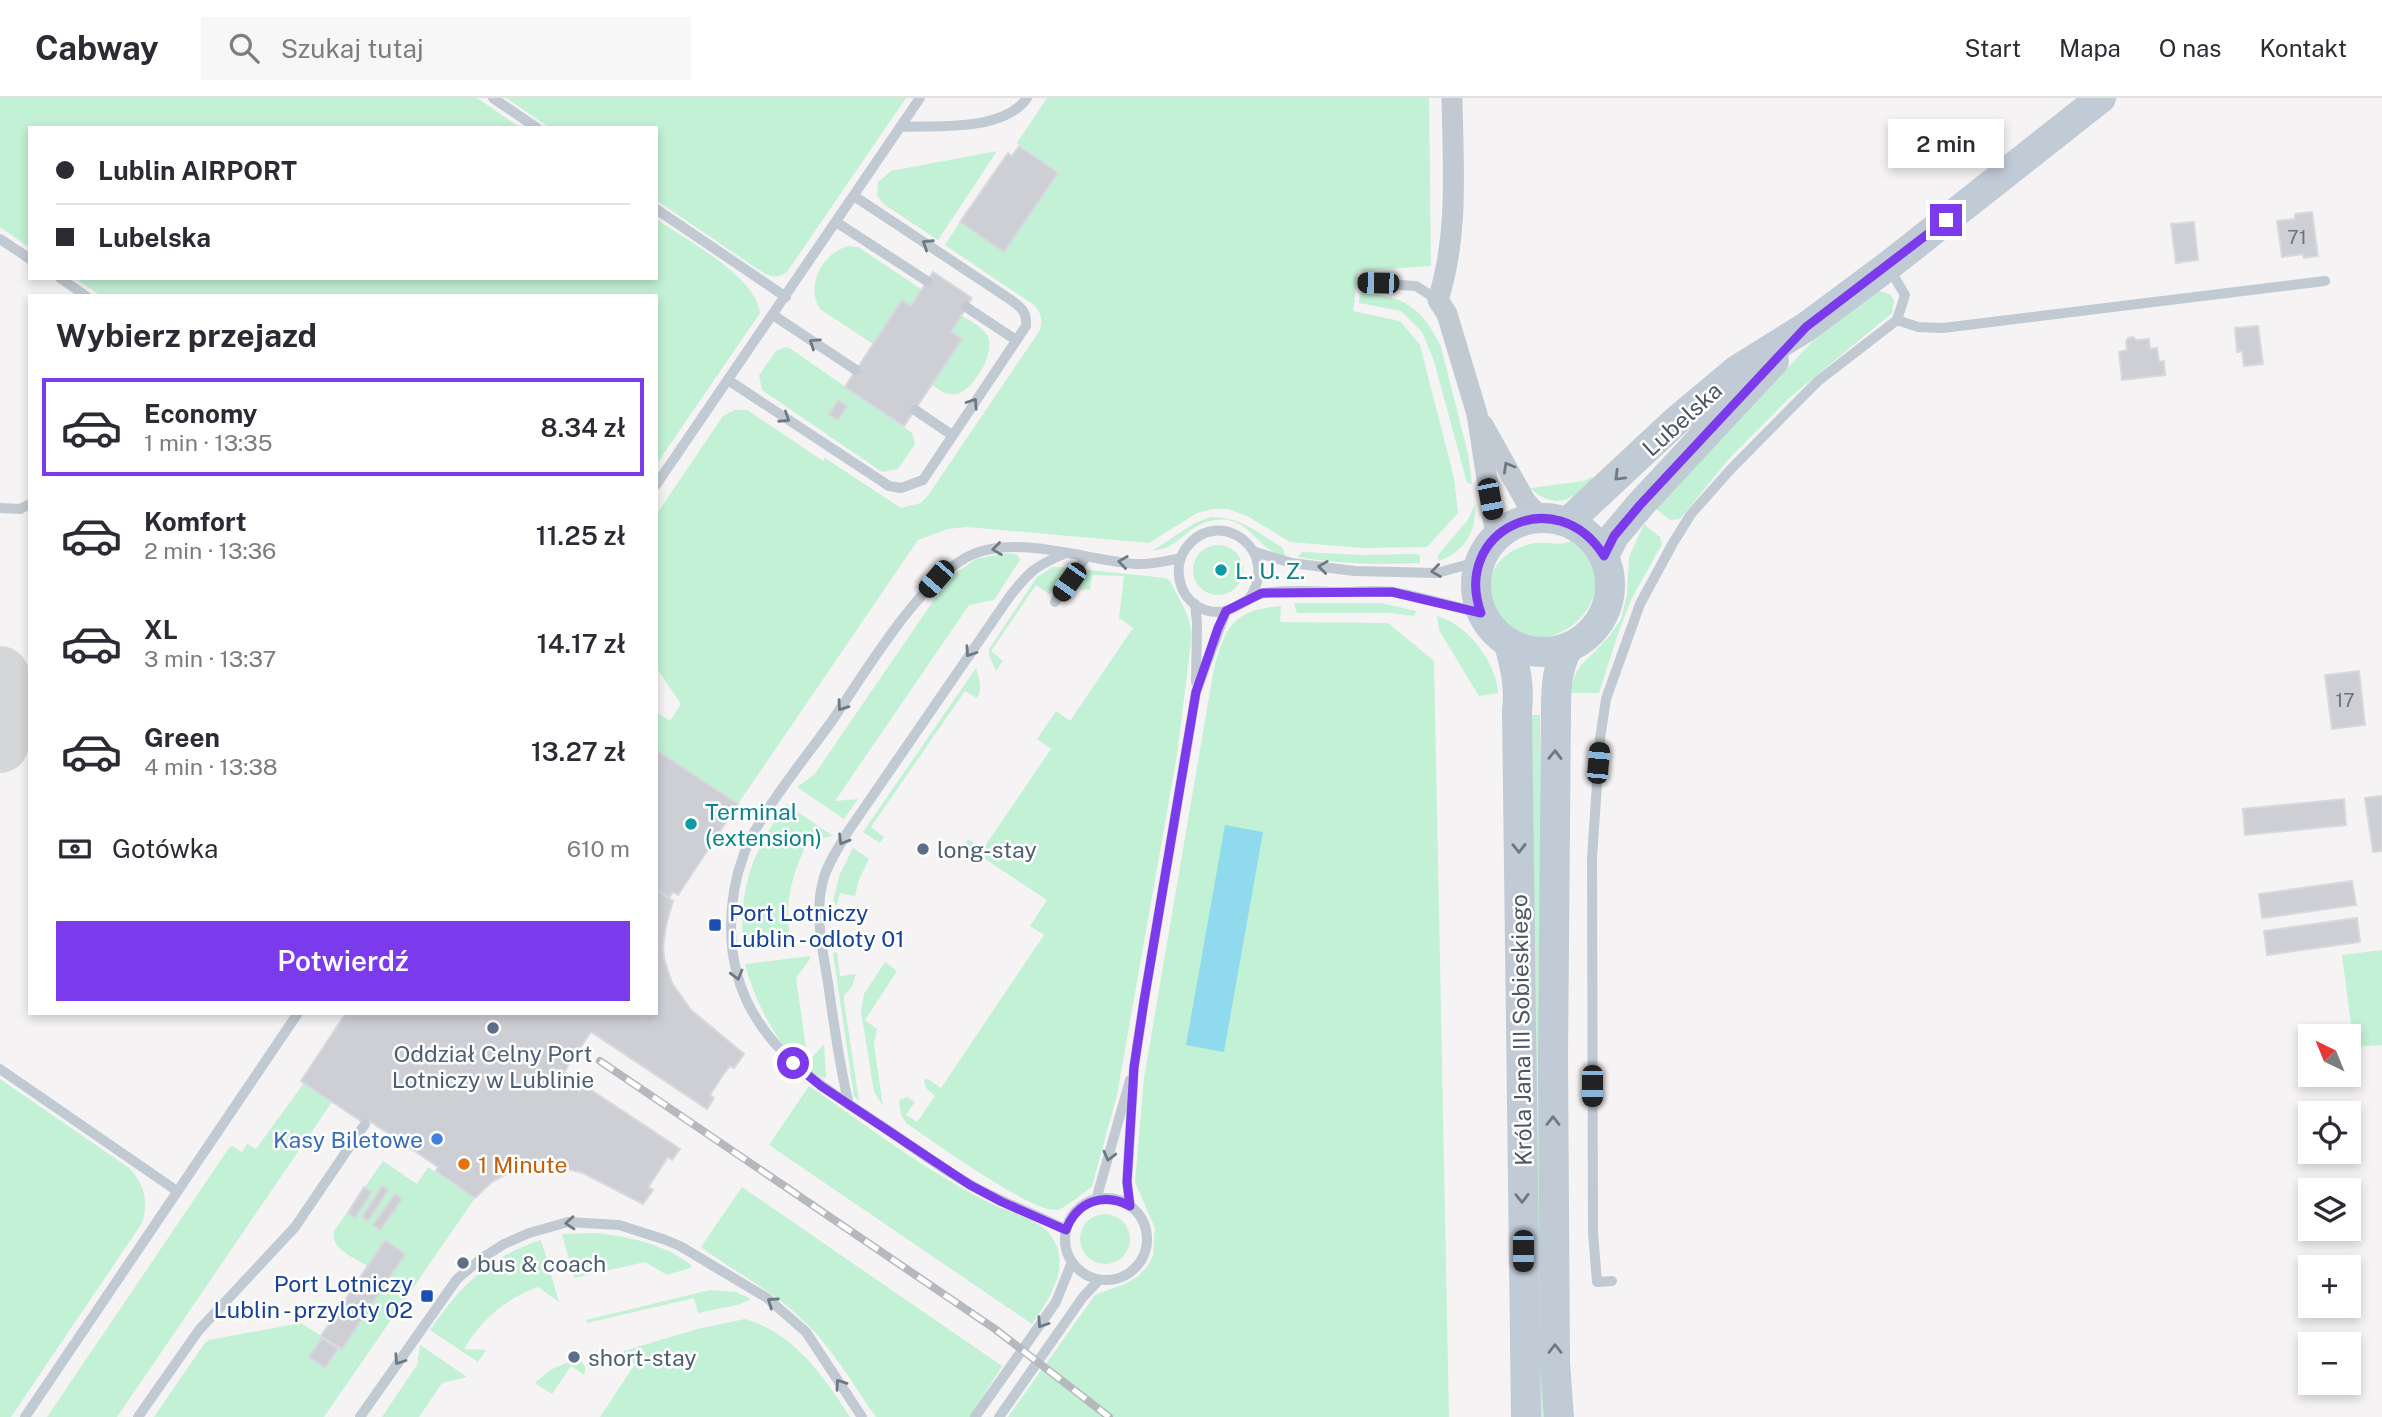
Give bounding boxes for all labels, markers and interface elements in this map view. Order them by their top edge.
search box [201,17,691,80]
text: Cabway [35,29,159,67]
icon: search [225,29,263,67]
text: Szukaj tutaj [281,33,424,64]
text: Start [1964,34,2021,62]
text: Mapa [2059,34,2121,62]
text: O nas [2159,34,2221,62]
text: Kontakt [2259,34,2347,62]
callout: 2 min [1888,118,2004,167]
text: 2 min [1916,130,1976,157]
text: Lublin AIRPORT [98,155,297,186]
route end [1930,204,1962,236]
text: Lubelska [98,222,211,253]
house number: 71 [2287,226,2307,248]
one-way arrow [922,240,935,252]
car [1357,272,1400,294]
text: Wybierz przejazd [56,317,317,354]
one-way arrow [809,338,822,351]
street label: Lubelska [1637,376,1727,462]
icon: car [60,396,123,459]
text: Economy [144,398,257,429]
one-way arrow [965,398,978,411]
one-way arrow [777,410,790,423]
text: 8.34 zł [541,412,626,443]
text: 1 min · 13:35 [144,429,273,456]
one-way arrow [1503,462,1516,474]
one-way arrow [1615,468,1628,481]
car [1476,476,1505,522]
icon: car [60,504,123,567]
text: Komfort [144,506,246,537]
text: 11.25 zł [536,520,626,551]
text: 2 min · 13:36 [144,537,276,564]
one-way arrow [991,542,1003,557]
one-way arrow [1117,555,1128,570]
car [915,556,958,602]
place label: L. U. Z. [1235,557,1305,584]
car [1049,559,1090,605]
one-way arrow [1317,560,1329,575]
marker: L. U. Z. [1213,562,1229,578]
one-way arrow [1430,563,1442,578]
icon: car [60,612,123,675]
text: XL [144,614,178,645]
text: 14.17 zł [537,628,626,659]
one-way arrow [966,644,979,657]
text: 3 min · 13:37 [144,645,276,672]
house number: 17 [2335,689,2355,711]
one-way arrow [838,698,850,711]
icon: car [60,720,123,783]
text: Green [144,722,220,753]
text: 13.27 zł [531,736,626,767]
car [1586,741,1611,785]
one-way arrow [1547,749,1563,759]
text: 4 min · 13:38 [144,753,278,780]
place label: Terminal (extension) [705,798,822,851]
marker: Terminal (extension) [683,816,699,832]
icon: cash [56,830,94,868]
text: Gotówka [112,833,218,864]
one-way arrow [838,833,851,846]
text: 610 m [567,835,630,862]
place label: long-stay [937,836,1037,863]
marker: long-stay [915,841,931,857]
one-way arrow [1511,843,1527,853]
street label: Króla Jana III Sobieskiego [1505,894,1537,1166]
place label: Port Lotniczy Lublin - odloty 01 [729,899,905,952]
marker: Port Lotniczy Lublin - odloty 01 [707,917,723,933]
button: Potwierdź [56,921,630,1001]
one-way arrow [729,969,743,981]
marker: Oddział Celny Port Lotniczy w Lublinie [485,1020,501,1036]
north arrow [2298,1024,2361,1087]
map controls [2298,1024,2361,1395]
place label: Oddział Celny Port Lotniczy w Lublinie [392,1040,594,1093]
route start [777,1047,809,1079]
car [1582,1065,1603,1107]
button: locate [2298,1101,2361,1164]
one-way arrow [1545,1116,1561,1126]
place label: Kasy Biletowe [273,1126,423,1153]
marker: Kasy Biletowe [429,1131,445,1147]
one-way arrow [1103,1150,1117,1162]
place label: 1 Minute [478,1151,567,1178]
marker: 1 Minute [456,1156,472,1172]
button: layers [2298,1178,2361,1241]
one-way arrow [1515,1192,1530,1203]
one-way arrow [564,1215,575,1230]
car [1513,1230,1534,1272]
place label: bus & coach [477,1250,606,1277]
marker: bus & coach [455,1255,471,1271]
button: + [2298,1255,2361,1318]
place label: Port Lotniczy Lublin - przyloty 02 [214,1270,413,1323]
marker: Port Lotniczy Lublin - przyloty 02 [419,1288,435,1304]
one-way arrow [767,1298,780,1310]
one-way arrow [1038,1315,1050,1328]
button: − [2298,1332,2361,1395]
one-way arrow [1547,1343,1563,1354]
place label: short-stay [588,1344,697,1371]
marker: short-stay [566,1349,582,1365]
one-way arrow [395,1352,407,1365]
one-way arrow [836,1379,848,1392]

